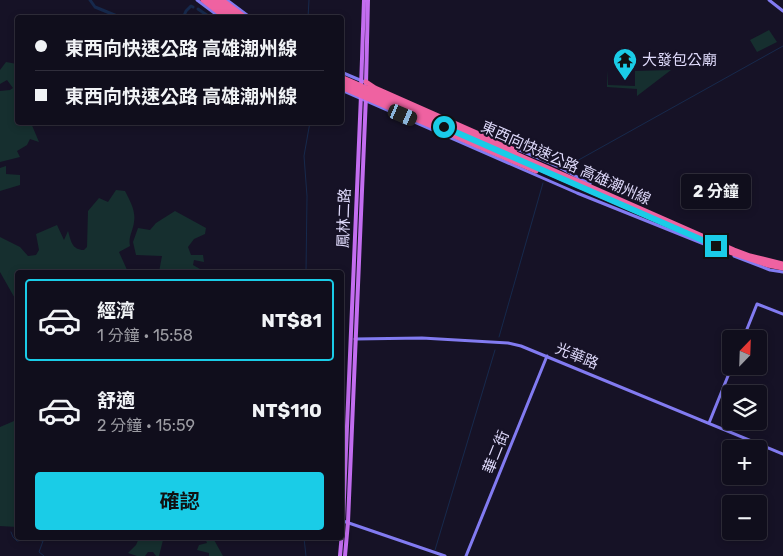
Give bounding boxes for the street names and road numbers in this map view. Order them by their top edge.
street label: 東西向快速公路 高雄潮州線 [478,117,654,209]
street label: 鳳林二路 [334,188,354,248]
street label: 光華路 [553,339,601,373]
street label: 華二街 [479,428,513,476]

